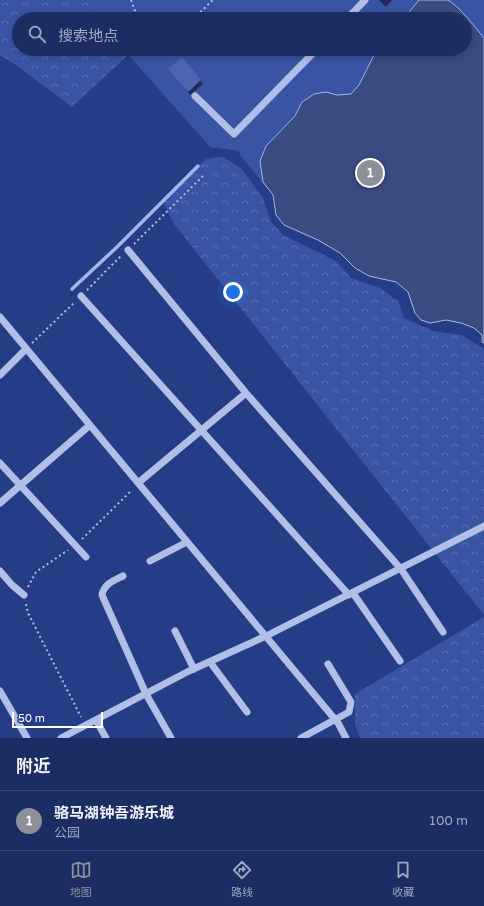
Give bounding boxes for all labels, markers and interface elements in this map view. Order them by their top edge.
search box [12,12,472,56]
icon: search [26,23,48,45]
text: 搜索地点 [58,27,118,45]
pin: 1 [357,158,383,188]
your location [223,282,243,302]
scale bar [12,710,103,729]
text: 50 m [18,712,45,725]
text: 附近 [16,756,50,777]
text: 骆马湖钟吾游乐城 [54,804,174,822]
text: 1 [25,813,33,829]
text: 100 m [428,813,468,829]
text: 公园 [54,825,80,841]
tab: 地图 [70,859,92,899]
tab: 路线 [231,859,253,899]
tab: 收藏 [392,859,414,899]

